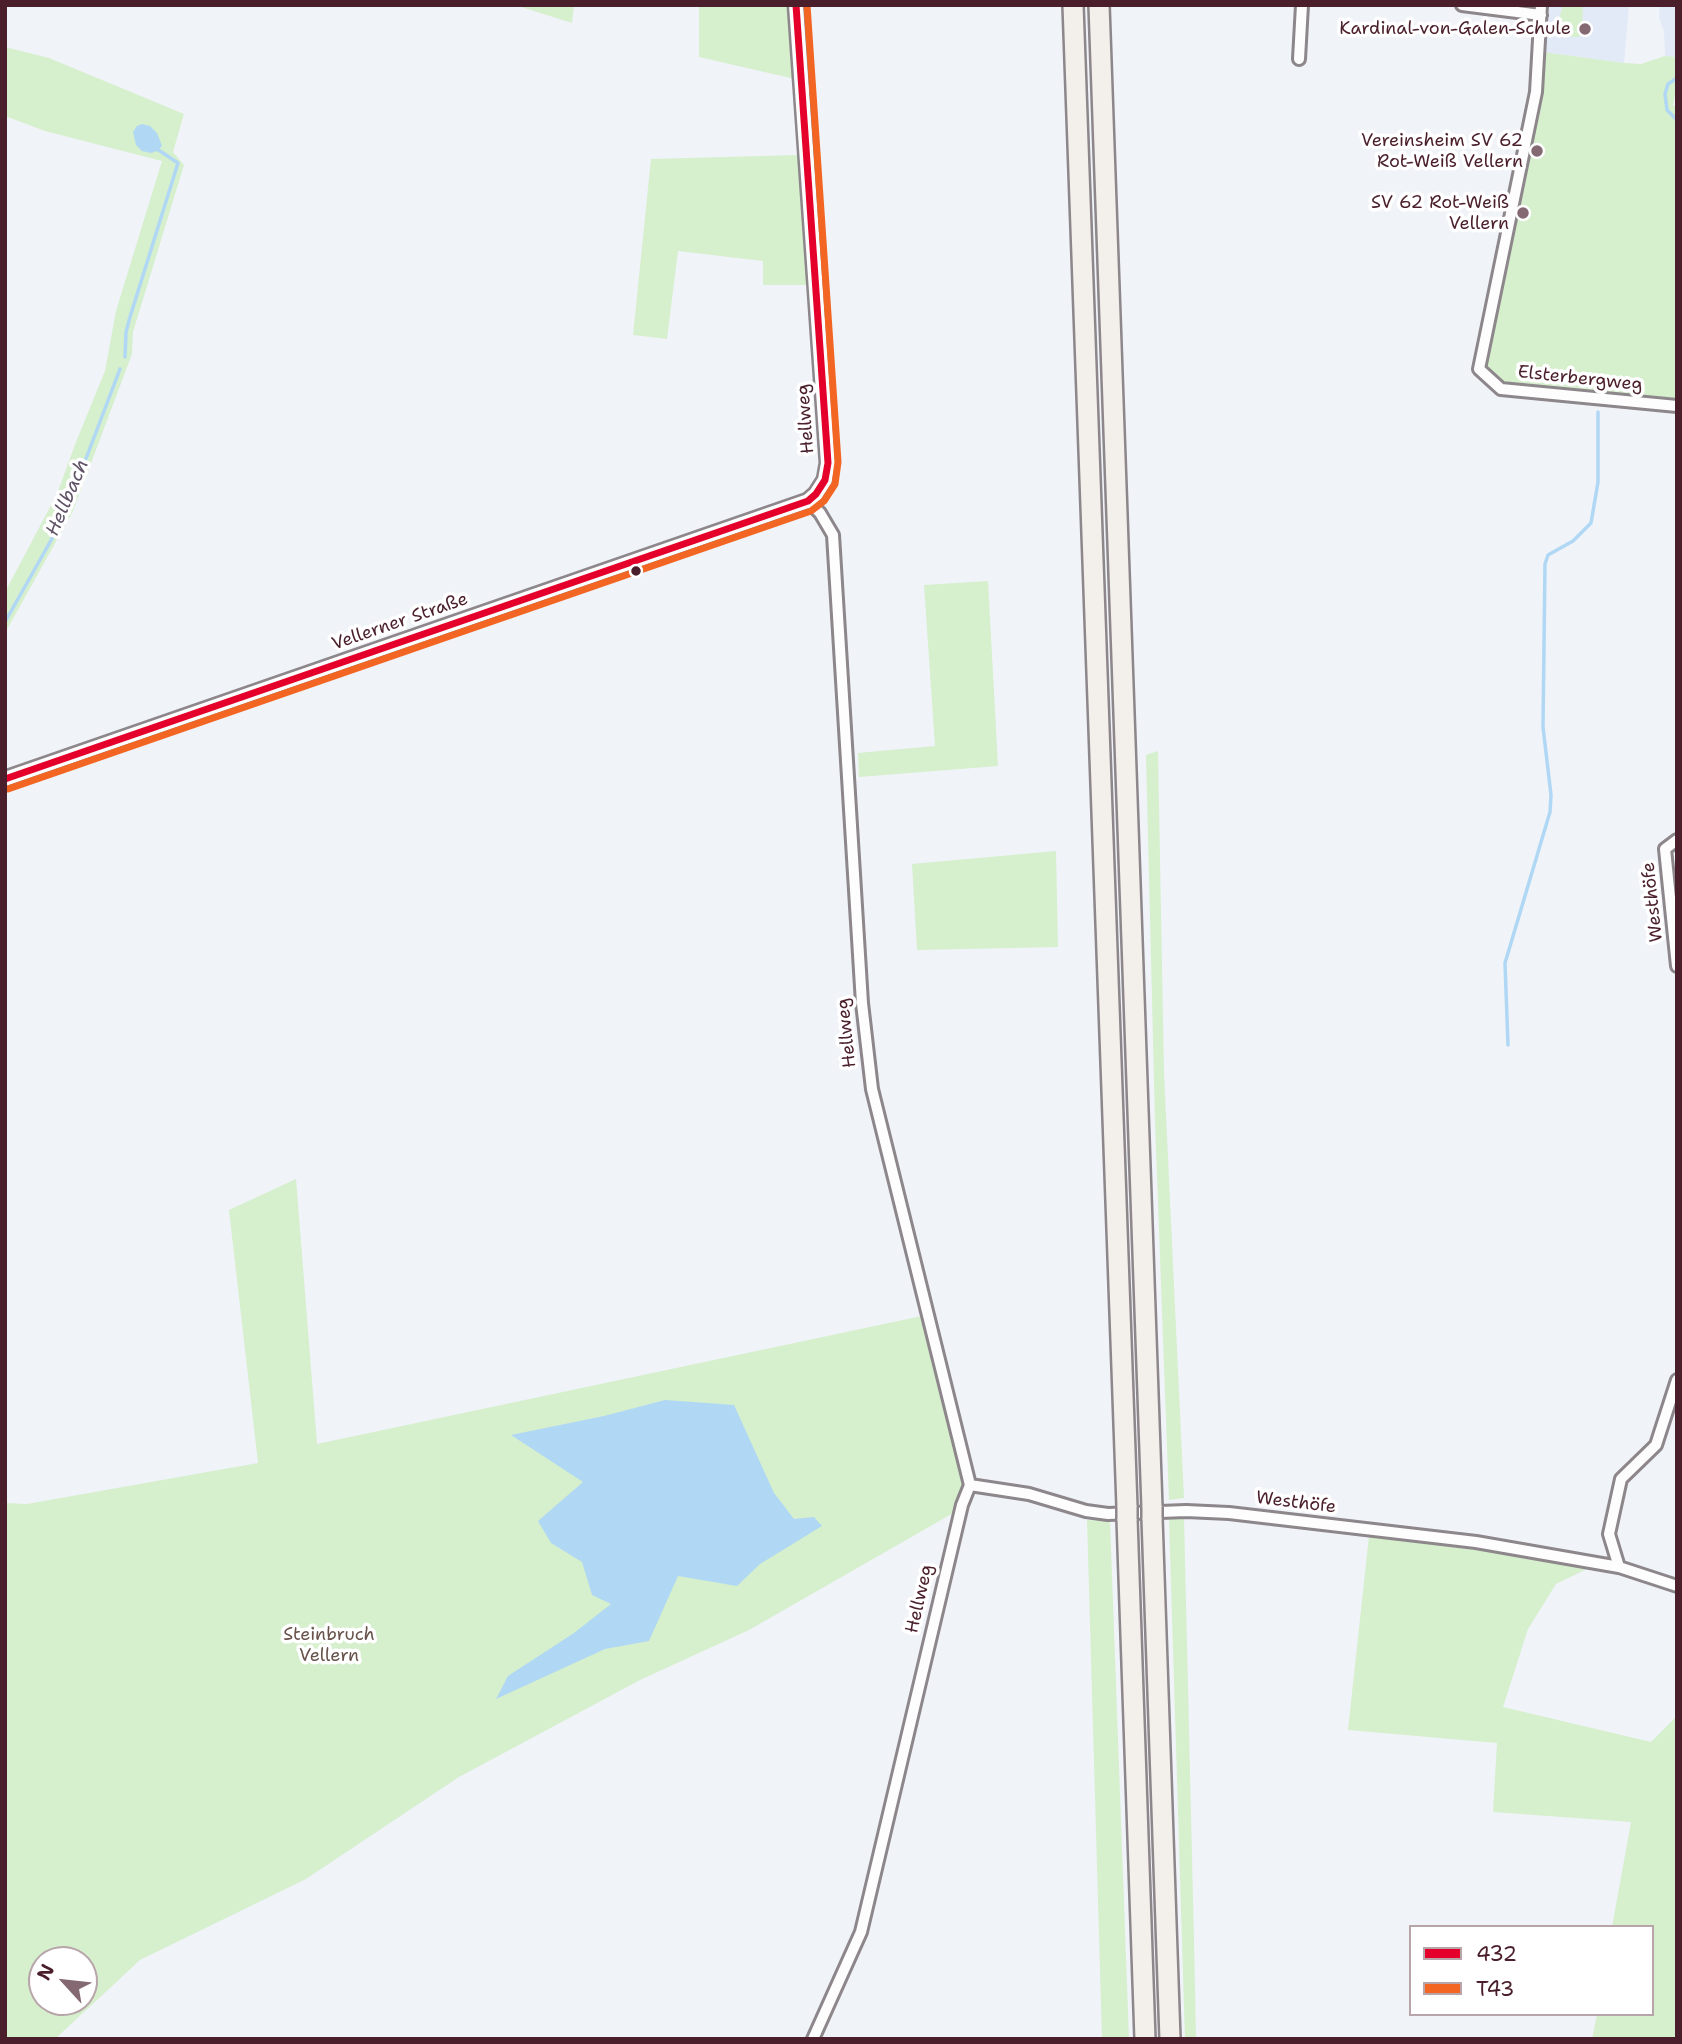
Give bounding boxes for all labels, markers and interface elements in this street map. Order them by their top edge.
place label: Kardinal-von-Galen-Schule [1339,18,1571,40]
marker: Kardinal-von-Galen-Schule [1577,21,1593,37]
place label: Vereinsheim SV 62 Rot-Weiß Vellern [1361,130,1523,172]
marker: Vereinsheim SV 62 Rot-Weiß Vellern [1529,143,1545,159]
place label: SV 62 Rot-Weiß Vellern [1371,192,1509,234]
marker: SV 62 Rot-Weiß Vellern [1515,205,1531,221]
street label: Elsterbergweg [1517,362,1643,396]
street label: Hellweg [793,383,819,455]
water label: Hellbach [42,456,94,540]
unlabelled marker [629,564,643,578]
street label: Vellerner Straße [329,589,471,655]
street label: Westhöfe [1638,861,1668,943]
street label: Hellweg [833,997,861,1069]
street label: Westhöfe [1255,1487,1337,1519]
street label: Hellweg [902,1563,938,1635]
park label: Steinbruch Vellern [283,1624,375,1666]
legend [1409,1925,1654,2016]
text: 432 [1476,1940,1517,1968]
north arrow [28,1946,98,2016]
text: N [31,1960,60,1985]
text: T43 [1476,1975,1514,2003]

